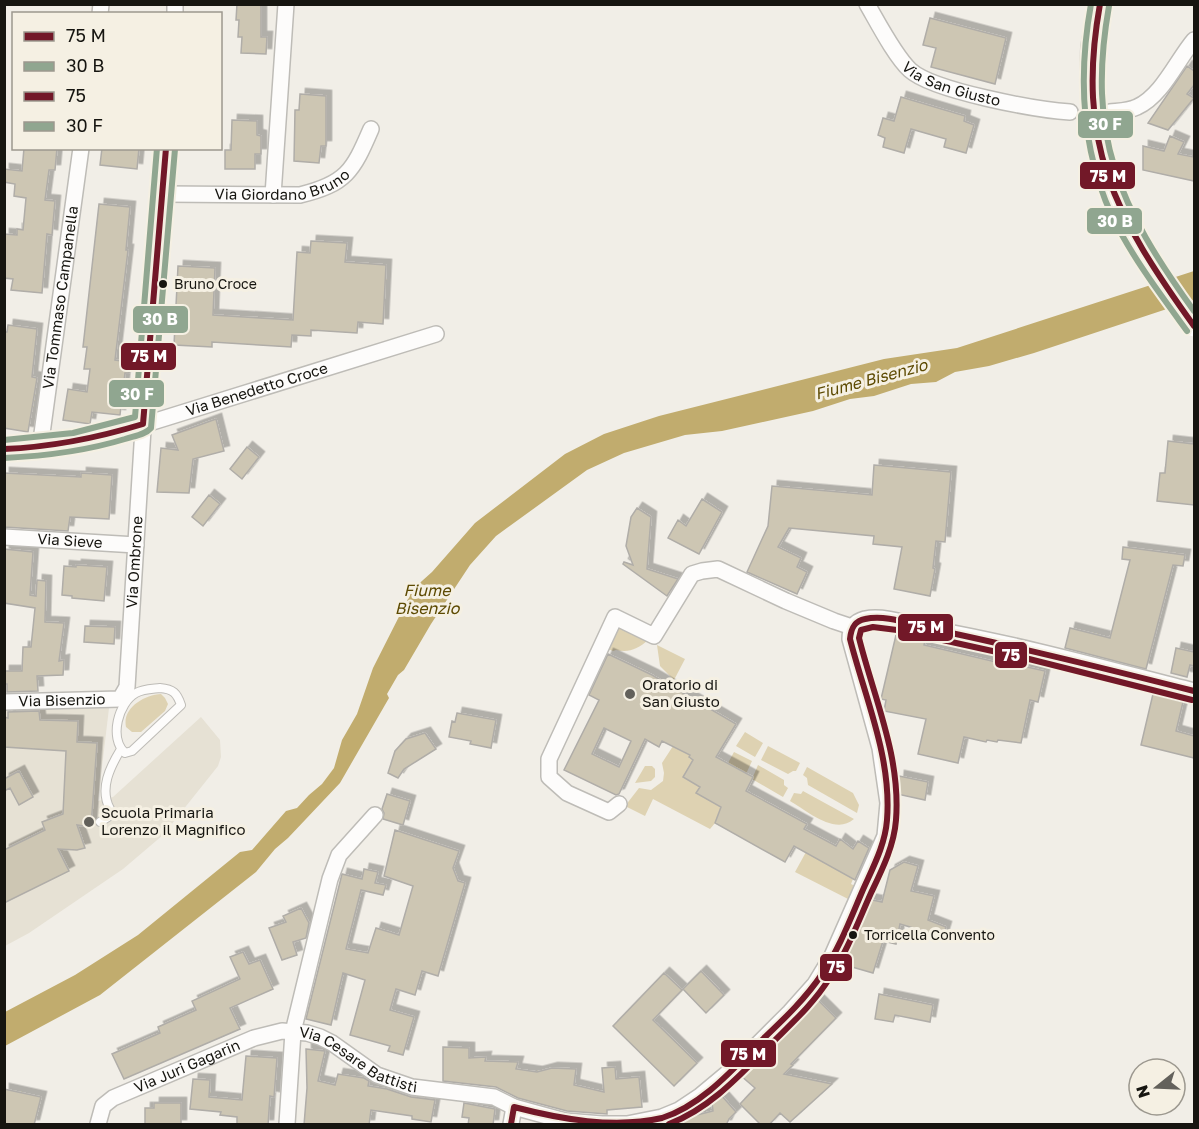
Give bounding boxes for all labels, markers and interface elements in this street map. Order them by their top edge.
legend [12,12,222,150]
text: 75 M [66,24,106,46]
text: 30 B [66,54,104,76]
street label: Via San Giusto [899,57,1002,109]
text: 75 [66,84,86,106]
line badge: 30 F [1077,110,1134,139]
text: 30 F [66,114,103,136]
text: 30 F [1088,114,1122,134]
line badge: 75 M [1079,161,1136,190]
street label: Via Giordano Bruno [215,165,353,203]
text: 75 M [1090,166,1126,186]
street label: Via Tommaso Campanella [38,204,81,390]
line badge: 30 B [1086,207,1143,235]
text: 30 B [1097,211,1133,231]
place label: Bruno Croce [174,275,257,292]
marker: Bruno Croce [157,278,169,290]
line badge: 30 B [132,305,189,334]
text: 30 B [142,309,178,329]
line badge: 75 M [120,342,177,371]
text: 75 M [131,346,167,366]
water label: Fiume Bisenzio [813,354,931,404]
street label: Via Benedetto Croce [183,358,330,419]
line badge: 30 F [108,379,165,408]
text: 30 F [120,384,154,404]
street label: Via Ombrone [122,515,146,609]
street label: Via Sieve [37,529,103,551]
water label: Fiume Bisenzio [395,580,461,618]
line badge: 75 M [897,613,954,642]
text: 75 M [908,617,944,637]
line badge: 75 [994,641,1028,669]
text: 75 [1002,645,1020,665]
place label: Oratorio di San Giusto [642,675,720,710]
marker: Oratorio di San Giusto [623,687,637,701]
street label: Via Bisenzio [18,689,106,710]
place label: Scuola Primaria Lorenzo il Magnifico [101,803,246,838]
marker: Scuola Primaria Lorenzo il Magnifico [82,815,96,829]
place label: Torricella Convento [864,926,995,943]
marker: Torricella Convento [847,929,859,941]
line badge: 75 [819,953,853,982]
text: 75 [827,957,845,977]
street label: Via Cesare Battisti [299,1022,418,1096]
street label: Via Juri Gagarin [131,1035,242,1096]
line badge: 75 M [720,1039,777,1068]
text: 75 M [730,1044,766,1064]
north arrow [1127,1057,1187,1117]
text: N [1131,1083,1154,1101]

